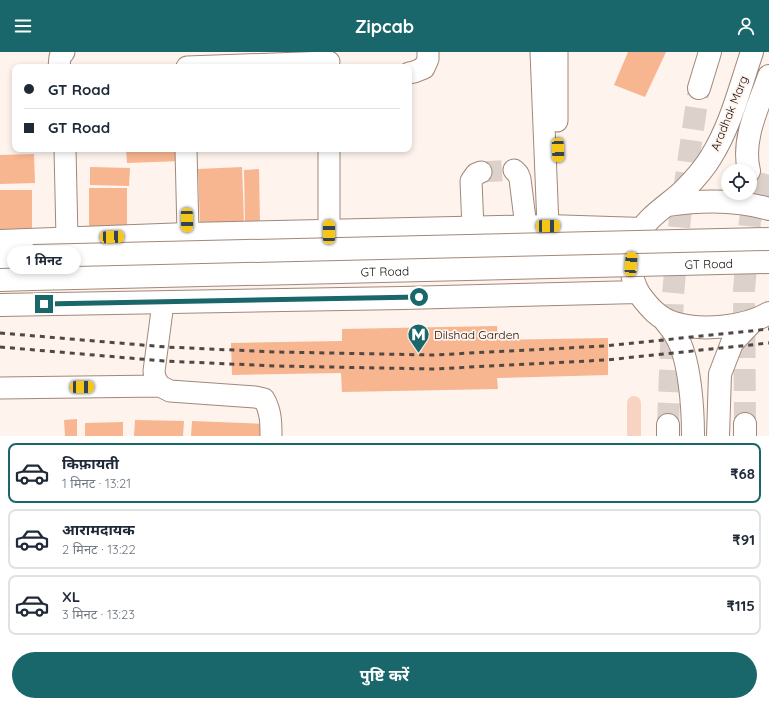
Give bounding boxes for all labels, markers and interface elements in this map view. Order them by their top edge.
icon: menu [12,15,34,37]
text: Zipcab [355,15,414,38]
icon: person [735,15,757,37]
street label: Aradhak Marg [707,73,751,153]
text: GT Road [48,80,110,99]
text: GT Road [48,118,110,137]
car [552,138,564,162]
map controls [721,164,757,200]
button: locate [721,164,757,200]
car [181,208,193,232]
car [323,220,335,244]
car [536,220,560,232]
car [100,231,124,243]
callout: 1 मिनट [7,246,81,274]
text: 1 मिनट [26,252,62,268]
car [624,252,638,276]
street label: GT Road [684,255,733,271]
street label: GT Road [361,263,409,279]
route start [410,288,428,306]
route end [35,295,53,313]
metro station icon: Dilshad Garden [406,321,432,354]
place label: Dilshad Garden [434,327,519,342]
car [70,381,94,393]
text: किफ़ायती [62,454,119,473]
icon: car [14,455,50,491]
text: ₹68 [730,464,755,483]
text: 1 मिनट · 13:21 [62,475,131,491]
text: आरामदायक [62,520,135,539]
icon: car [14,521,50,557]
text: ₹91 [732,530,755,549]
text: 2 मिनट · 13:22 [62,541,136,557]
icon: car [14,587,50,623]
text: XL [62,587,80,606]
text: ₹115 [726,596,755,615]
text: 3 मिनट · 13:23 [62,606,135,622]
button: पुष्टि करें [12,652,757,698]

